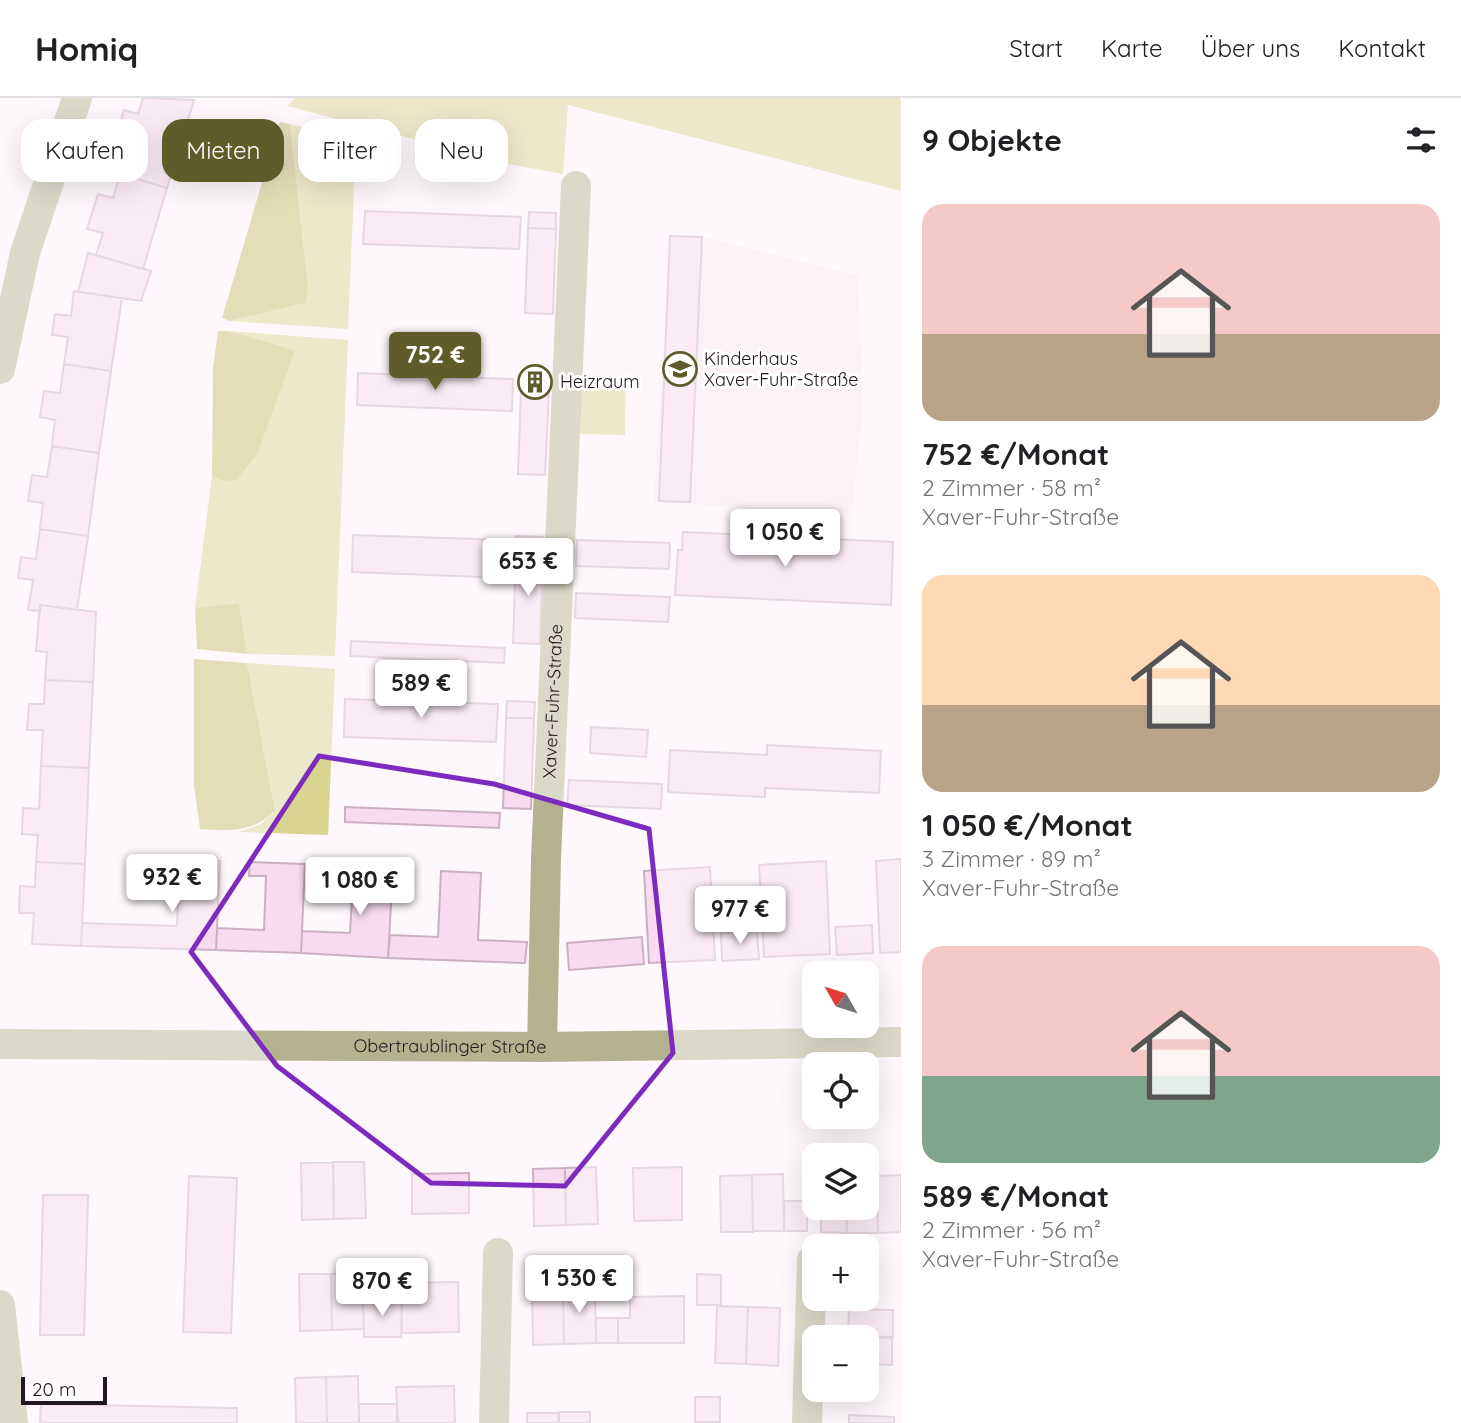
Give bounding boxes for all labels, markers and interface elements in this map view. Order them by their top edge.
text: Homiq [35,28,138,69]
text: Start [1009,33,1063,63]
text: Karte [1101,33,1162,63]
text: Über uns [1200,33,1300,63]
text: Kontakt [1338,33,1426,63]
chip: Kaufen [21,119,148,182]
chip: Mieten [162,119,284,182]
chip: Filter [298,119,401,182]
chip: Neu [415,119,508,182]
text: 9 Objekte [922,121,1062,159]
icon: filters [1402,121,1440,159]
icon: home [1118,250,1244,376]
pin: 752 € [386,332,484,392]
text: 752 € [405,340,465,369]
place label: Kinderhaus Xaver-Fuhr-Straße [704,347,858,391]
school or university icon: Kinderhaus Xaver-Fuhr-Straße [661,350,699,388]
building icon: Heizraum [516,363,554,401]
place label: Heizraum [560,370,640,393]
text: 752 €/Monat [922,435,1109,473]
text: 2 Zimmer · 58 m² [922,473,1101,502]
text: Xaver-Fuhr-Straße [922,502,1119,531]
pin: 1 050 € [720,510,850,569]
text: 1 050 € [746,517,824,546]
pin: 653 € [479,538,577,598]
text: 653 € [498,546,558,575]
icon: home [1118,621,1244,747]
street label: Xaver-Fuhr-Straße [538,623,567,779]
pin: 589 € [372,660,470,720]
text: 589 € [391,668,451,697]
text: 1 050 €/Monat [922,806,1133,844]
text: 3 Zimmer · 89 m² [922,844,1101,873]
pin: 932 € [123,854,221,914]
pin: 1 080 € [295,858,425,917]
text: 932 € [142,862,202,891]
text: 1 080 € [321,865,399,894]
text: Xaver-Fuhr-Straße [922,873,1119,902]
pin: 977 € [691,886,789,946]
text: 977 € [711,894,769,923]
north arrow [802,961,878,1038]
map controls [802,961,879,1402]
icon: home [1118,992,1244,1118]
street label: Obertraublinger Straße [354,1034,546,1058]
button: locate [802,1052,879,1129]
button: layers [802,1143,879,1220]
text: 589 €/Monat [922,1177,1109,1215]
text: 2 Zimmer · 56 m² [922,1215,1101,1244]
button: + [802,1234,879,1311]
text: Xaver-Fuhr-Straße [922,1244,1119,1273]
pin: 1 530 € [514,1256,644,1315]
pin: 870 € [333,1258,431,1318]
text: 1 530 € [541,1263,617,1292]
text: 870 € [352,1266,412,1295]
button: − [802,1325,879,1402]
scale bar [21,1374,107,1406]
text: 20 m [32,1377,76,1401]

